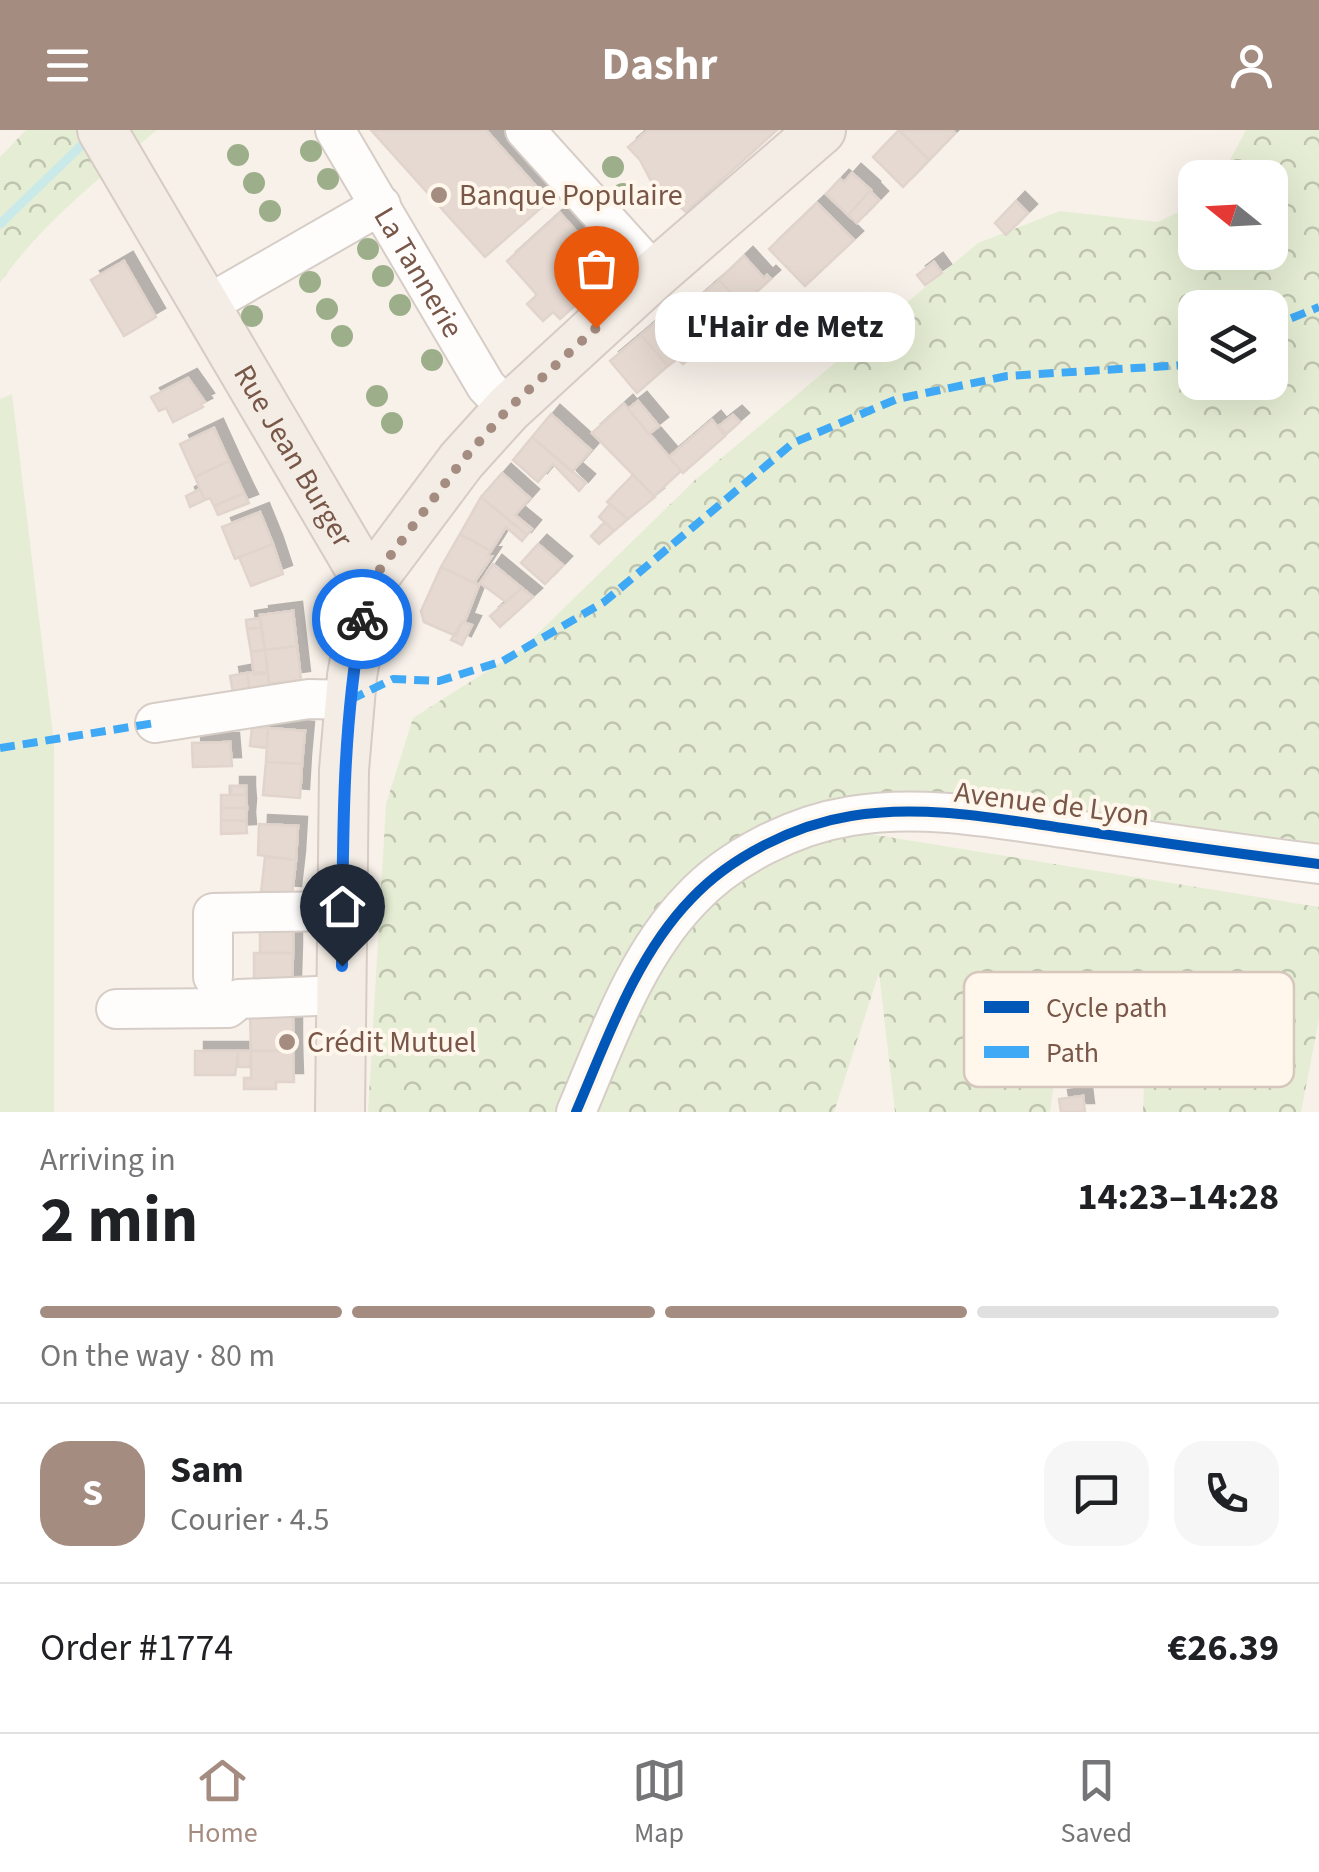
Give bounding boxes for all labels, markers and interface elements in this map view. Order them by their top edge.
text: Dashr [602,33,717,97]
icon: menu [40,38,95,93]
icon: person [1224,38,1279,93]
north arrow [1178,160,1288,270]
map controls [1178,160,1288,400]
place label: Banque Populaire [459,174,683,217]
marker: Banque Populaire [428,184,450,206]
street label: La Tannerie [363,199,474,346]
pin [554,226,639,329]
icon: bag [569,241,624,296]
button: layers [1178,290,1288,400]
callout: L'Hair de Metz [656,293,916,363]
text: L'Hair de Metz [686,304,884,350]
street label: Rue Jean Burger [223,357,364,555]
courier [312,569,412,669]
icon: bike [335,592,390,647]
street label: Avenue de Lyon [952,771,1152,837]
pin [300,864,385,967]
icon: home [315,879,370,934]
legend [964,972,1294,1087]
text: Cycle path [1046,988,1168,1028]
place label: Crédit Mutuel [307,1021,476,1064]
marker: Crédit Mutuel [276,1031,298,1053]
text: Path [1046,1033,1099,1073]
text: Arriving in [40,1137,176,1183]
text: 14:23–14:28 [1077,1170,1279,1224]
text: 2 min [40,1174,198,1267]
text: On the way · 80 m [40,1333,275,1379]
button: chat [1044,1441,1149,1546]
button: phone [1174,1441,1279,1546]
text: Sam [170,1443,244,1497]
text: S [82,1466,103,1520]
text: Courier · 4.5 [170,1497,330,1543]
text: Order #1774 [40,1621,233,1675]
text: €26.39 [1167,1621,1279,1675]
tab: Home [187,1753,258,1853]
tab: Map [632,1753,687,1853]
tab: Saved [1061,1753,1132,1853]

